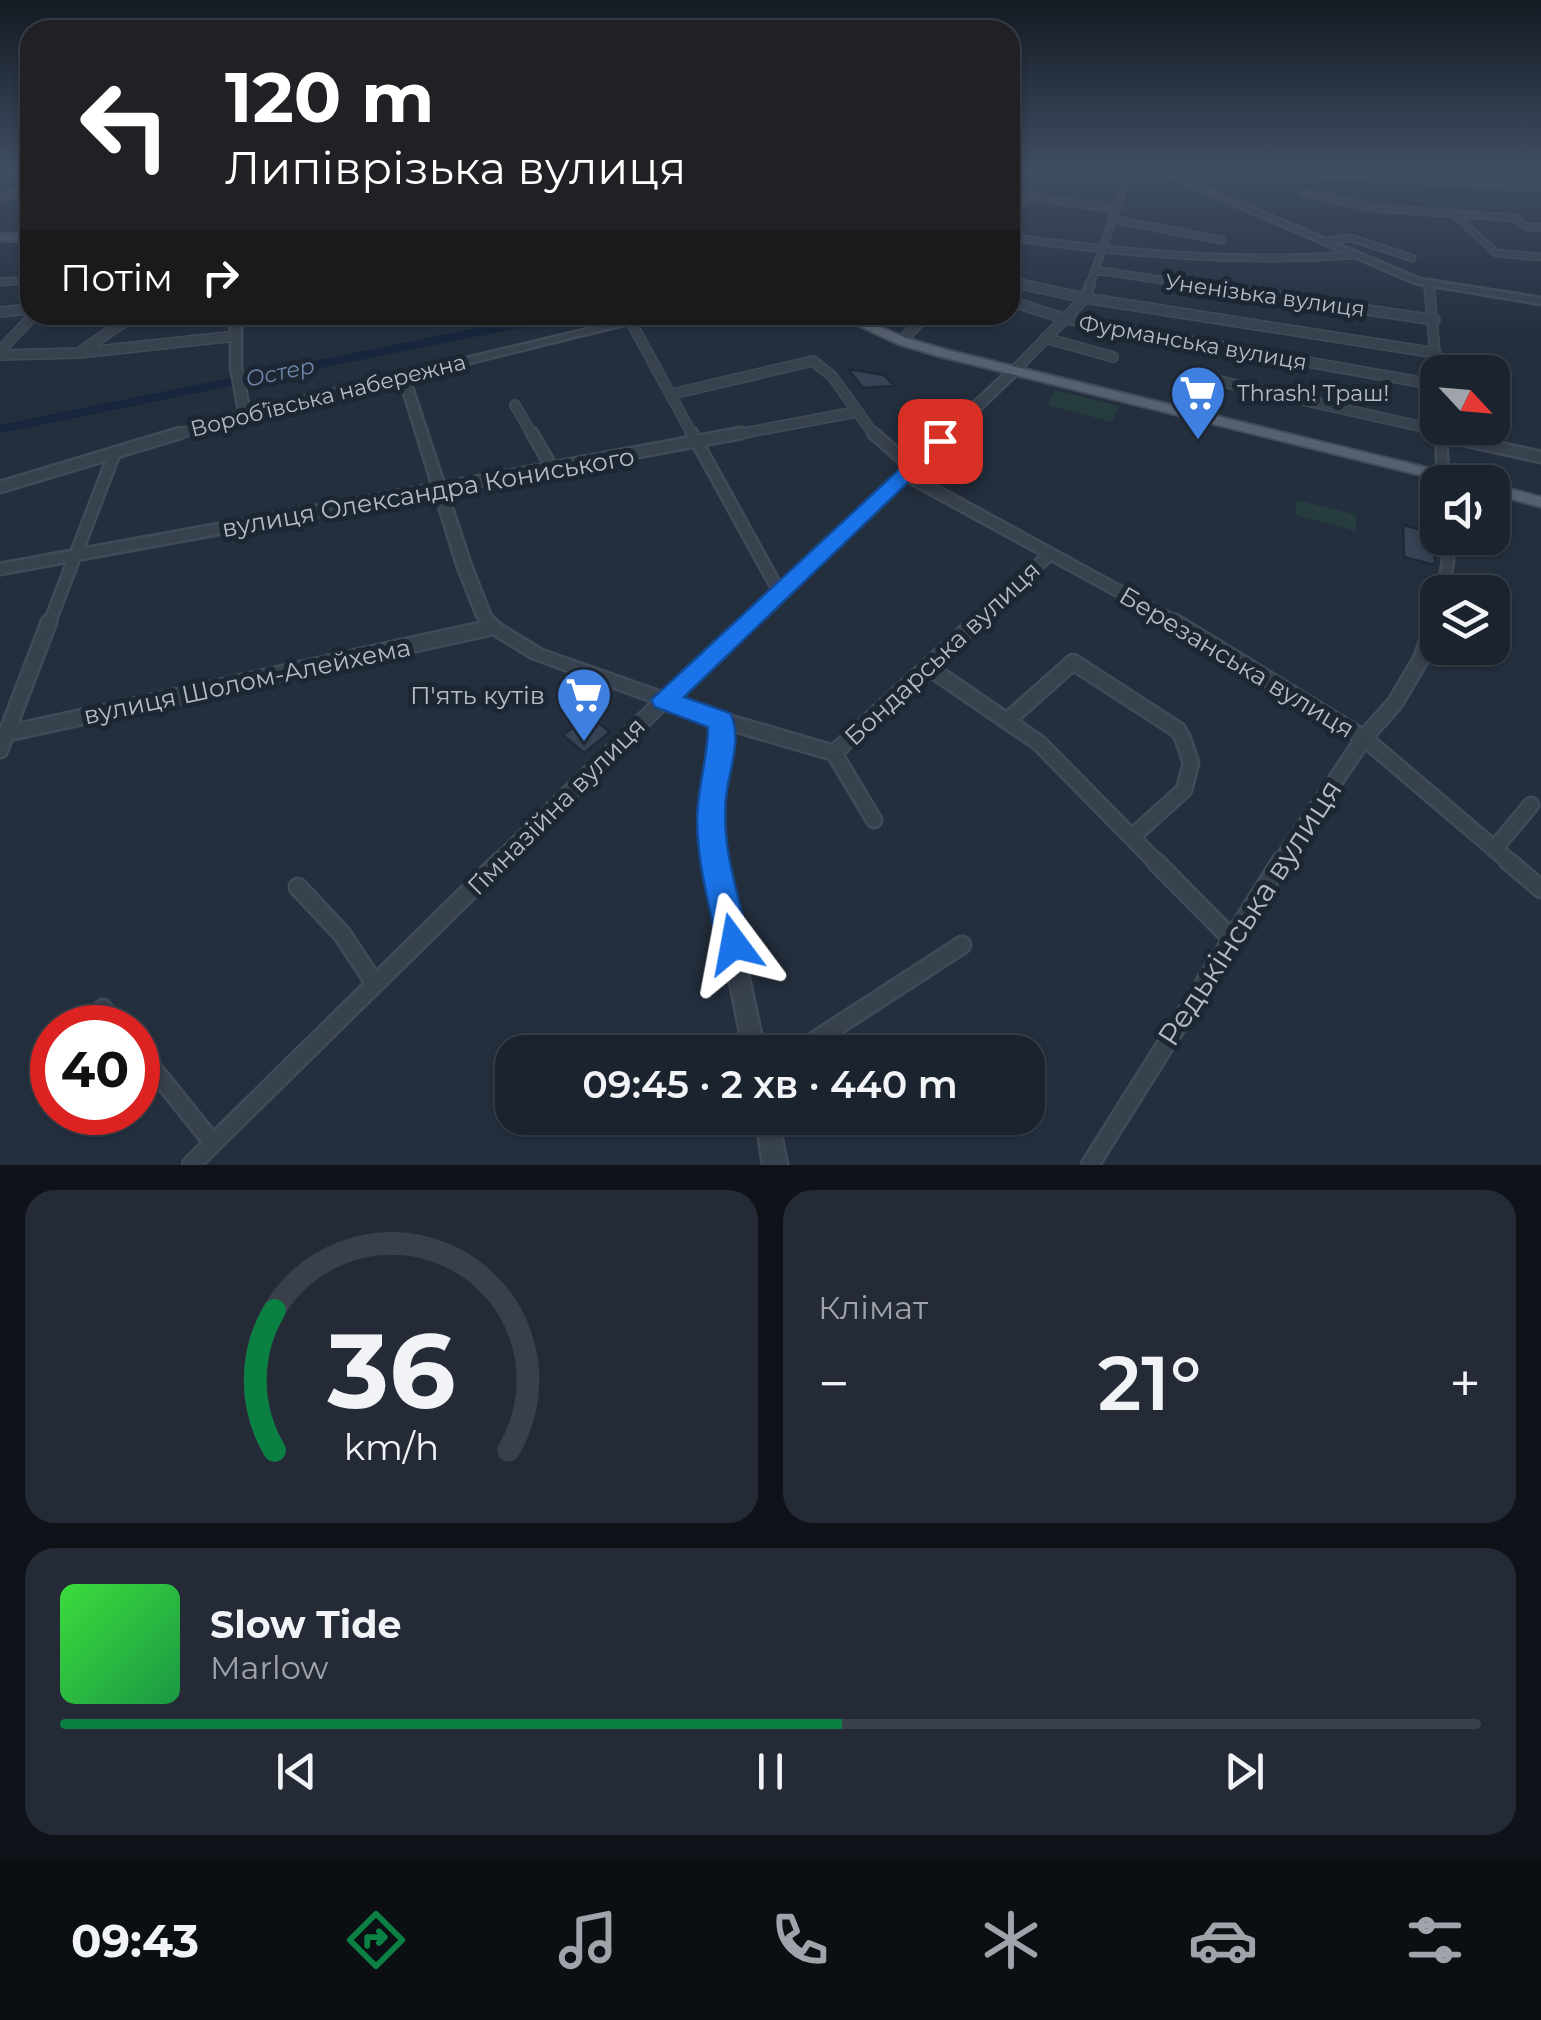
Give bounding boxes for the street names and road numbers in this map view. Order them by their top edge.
street label: Уненізька вулиця [1163,268,1367,323]
street label: Фурманська вулиця [1077,309,1309,376]
street label: Воробʼївська набережна [188,348,469,443]
street label: вулиця Олександра Кониського [219,441,637,543]
street label: Бондарська вулиця [838,555,1046,751]
street label: Березанська вулиця [1114,580,1360,744]
street label: вулиця Шолом-Алейхема [81,632,413,730]
street label: Гімназійна вулиця [461,711,651,901]
street label: Редькінська вулиця [1150,773,1350,1053]

